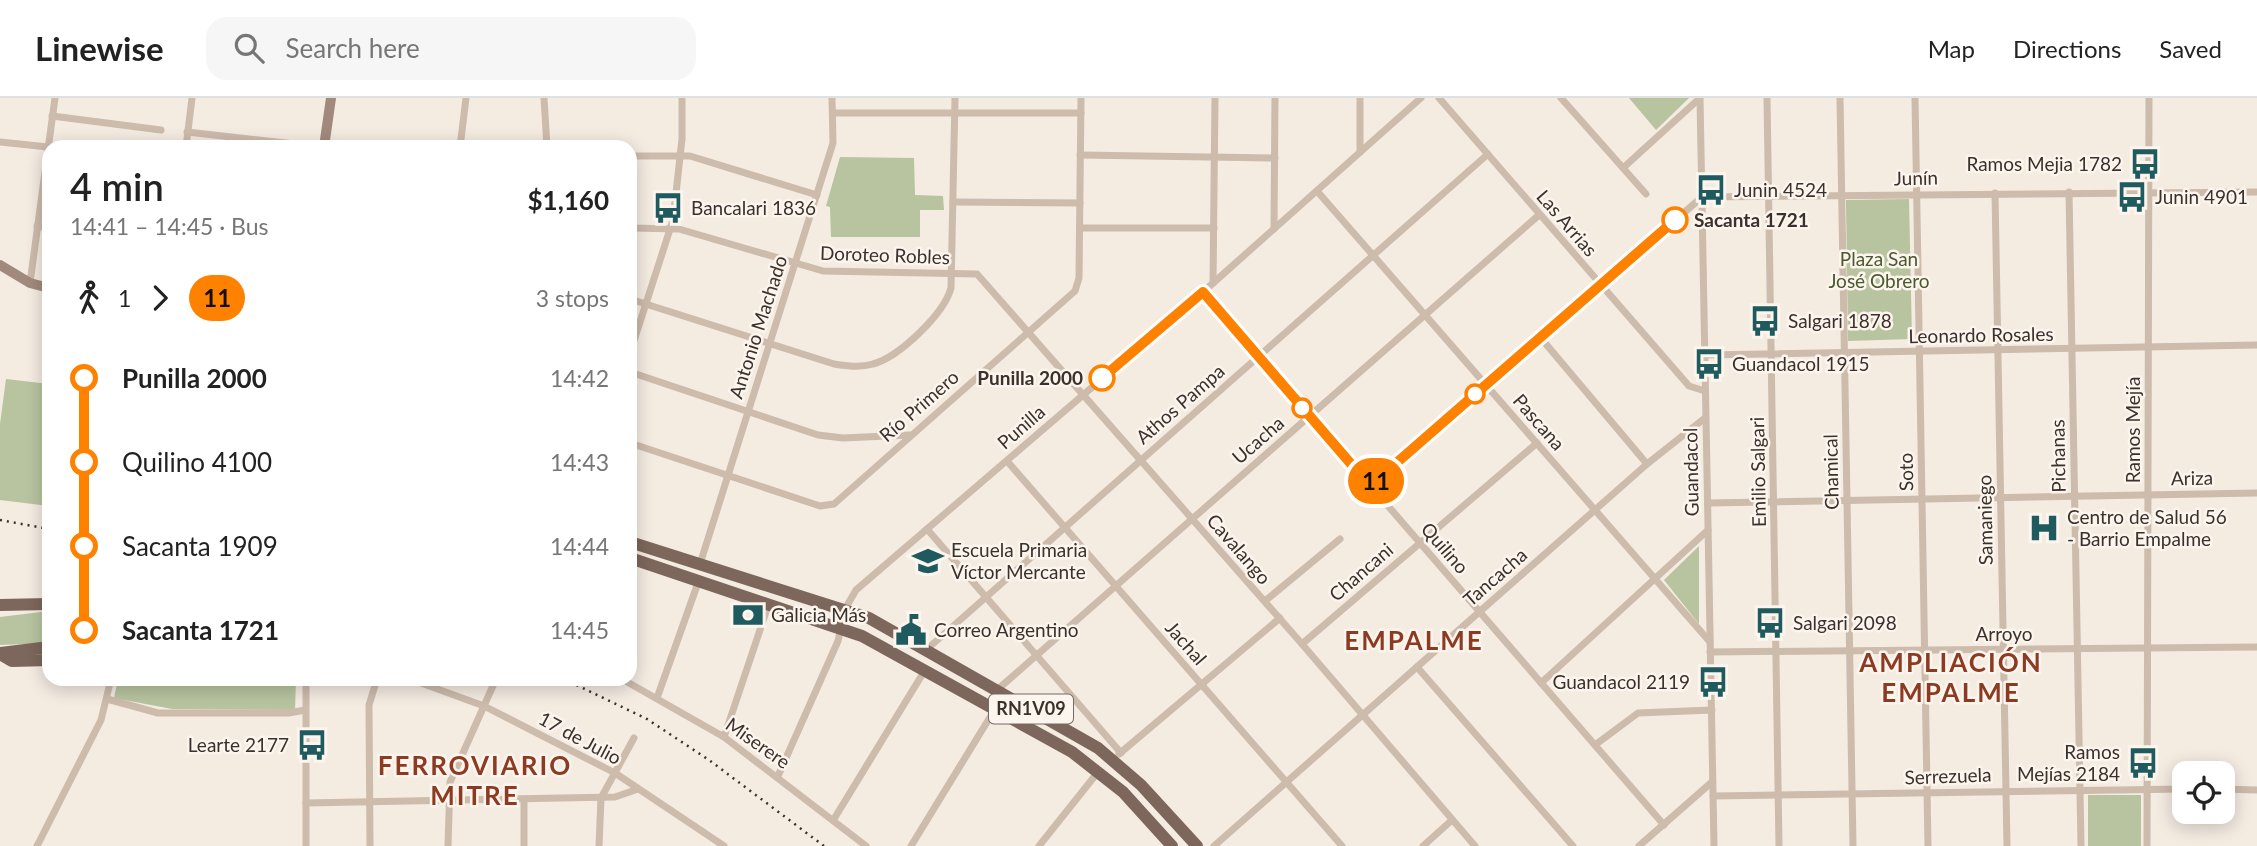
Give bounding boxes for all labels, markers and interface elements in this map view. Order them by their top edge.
search box [206,17,696,80]
text: Linewise [35,28,164,68]
icon: search [230,29,268,67]
text: Search here [286,32,420,64]
text: Map [1928,34,1975,63]
text: Directions [2013,34,2121,63]
text: Saved [2159,34,2222,63]
bus stop icon: Ramos Mejia 1782 [2128,147,2162,181]
place label: Ramos Mejia 1782 [1966,152,2122,175]
text: 4 min [70,163,164,209]
street label: Junín [1894,166,1938,189]
bus stop icon: Junin 4524 [1694,173,1728,207]
place label: Junin 4524 [1734,178,1827,201]
bus stop icon: Junin 4901 [2115,180,2149,214]
text: $1,160 [528,184,609,216]
street label: Las Arrias [1532,185,1602,261]
place label: Junin 4901 [2155,185,2248,208]
bus stop icon: Bancalari 1836 [651,191,685,225]
place label: Bancalari 1836 [691,196,816,219]
marker: Sacanta 1721 [1662,207,1688,233]
place label: Sacanta 1721 [1694,208,1809,231]
text: 14:41 – 14:45 · Bus [70,212,269,240]
street label: Doroteo Robles [820,241,950,268]
park label: Plaza San José Obrero [1828,247,1930,292]
street label: Antonio Machado [724,252,791,401]
icon: walk [70,279,108,317]
icon: forward [141,279,179,317]
text: 11 [203,283,231,312]
text: 1 [118,284,131,312]
text: 3 stops [536,284,609,312]
bus stop icon: Salgari 1878 [1748,304,1782,338]
place label: Salgari 1878 [1788,309,1892,332]
street label: Leonardo Rosales [1908,322,2054,347]
bus stop icon: Guandacol 1915 [1692,347,1726,381]
place label: Guandacol 1915 [1732,352,1870,375]
street label: Athos Pampa [1131,359,1229,448]
text: Punilla 2000 [122,362,267,394]
text: 14:42 [550,364,609,392]
street label: Río Primero [874,365,963,446]
marker: Punilla 2000 [1089,365,1115,391]
place label: Punilla 2000 [977,366,1083,389]
street label: Ramos Mejía [2121,377,2144,483]
unlabelled marker [1465,384,1485,404]
street label: Pascana [1509,389,1570,455]
unlabelled marker [1292,398,1312,418]
street label: Punilla [992,400,1049,454]
street label: Ucacha [1227,411,1288,468]
street label: Emilio Salgari [1745,417,1770,527]
street label: Pichanas [2045,419,2070,493]
street label: Guandacol [1678,428,1703,517]
street label: Chamical [1818,434,1843,510]
text: Quilino 4100 [122,446,272,478]
text: 14:43 [550,448,609,476]
street label: Soto [1894,453,1917,491]
line badge: 11 [1344,458,1408,504]
text: 11 [1362,466,1390,495]
street label: Ariza [2171,466,2213,489]
street label: Samaniego [1972,475,1997,565]
place label: Centro de Salud 56 - Barrio Empalme [2067,505,2227,550]
street label: Cavalango [1202,509,1276,589]
hospital icon: Centro de Salud 56 - Barrio Empalme [2027,511,2061,545]
street label: Quilino [1417,517,1474,578]
text: Sacanta 1909 [122,530,278,562]
text: 14:44 [550,532,609,560]
place label: Escuela Primaria Víctor Mercante [951,538,1087,583]
street label: Chancani [1324,538,1397,606]
street label: Tancacha [1458,543,1531,610]
school or university icon: Escuela Primaria Víctor Mercante [911,544,945,578]
bank icon: Galicia Más [731,598,765,632]
place label: Galicia Más [771,603,866,626]
bus stop icon: Salgari 2098 [1753,606,1787,640]
place label: Salgari 2098 [1793,611,1897,634]
public building icon: Correo Argentino [894,613,928,647]
text: Sacanta 1721 [122,614,279,646]
text: 14:45 [550,616,609,644]
street label: Jachal [1161,616,1212,669]
place label: Correo Argentino [934,618,1079,641]
street label: Arroyo [1975,622,2033,645]
district label: EMPALME [1344,624,1484,656]
district label: AMPLIACIÓN EMPALME [1858,646,2043,708]
bus stop icon: Guandacol 2119 [1696,665,1730,699]
place label: Guandacol 2119 [1552,670,1690,693]
road number: RN1V09 [989,694,1073,724]
street label: 17 de Julio [535,706,625,769]
street label: Miserere [722,712,795,773]
bus stop icon: Learte 2177 [295,728,329,762]
place label: Learte 2177 [188,733,289,756]
place label: Ramos Mejías 2184 [2017,740,2120,785]
bus stop icon: Ramos Mejías 2184 [2126,746,2160,780]
district label: FERROVIARIO MITRE [378,749,572,811]
map controls [2172,761,2235,824]
button: locate [2172,761,2235,824]
street label: Serrezuela [1904,762,1992,789]

